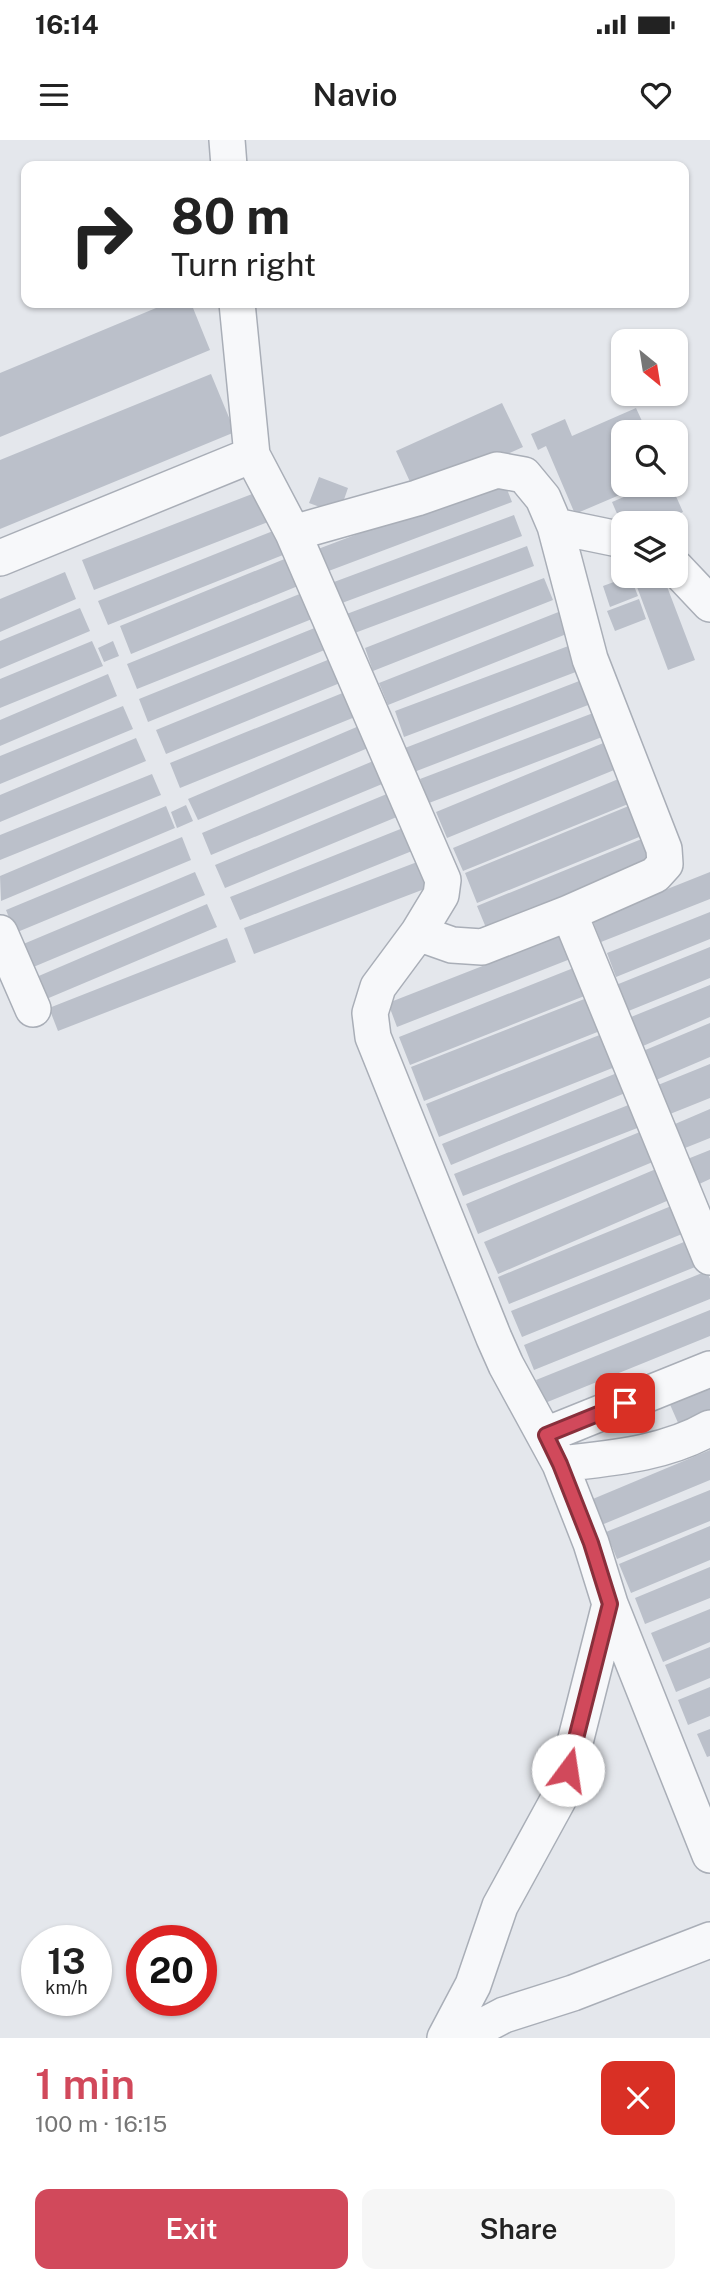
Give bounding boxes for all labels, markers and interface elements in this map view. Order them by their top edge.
text: 16:14 [35,9,99,40]
icon: menu [35,76,73,114]
text: Navio [313,76,397,113]
icon: heart [637,76,675,114]
text: 80 m [171,187,290,245]
icon: right [56,189,147,280]
text: Turn right [171,246,316,283]
north arrow [611,329,688,406]
map controls [611,329,688,588]
button: search [611,420,688,497]
button: layers [611,511,688,588]
pin [595,1373,655,1433]
icon: arrive [606,1384,644,1422]
position arrow [531,1733,605,1807]
speed limit sign: 20 [126,1925,217,2016]
text: 13 [47,1941,86,1982]
text: km/h [45,1977,88,1998]
text: 1 min [35,2059,135,2108]
button: close [601,2061,675,2135]
text: 100 m · 16:15 [35,2110,167,2137]
button: Exit [35,2189,348,2269]
button: Share [362,2189,675,2269]

